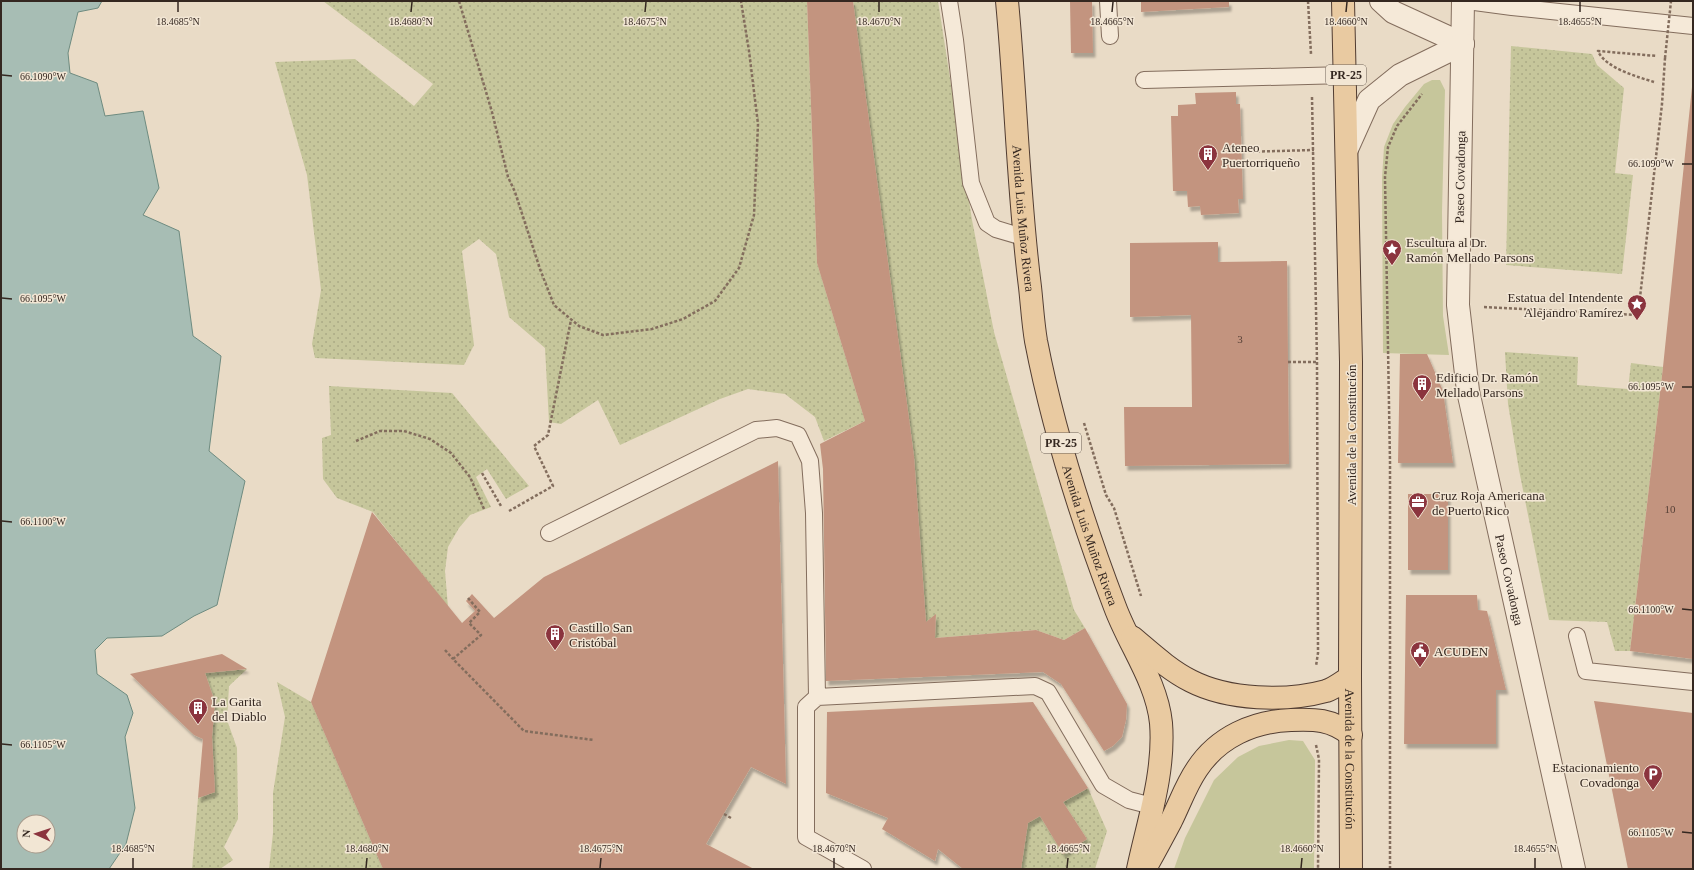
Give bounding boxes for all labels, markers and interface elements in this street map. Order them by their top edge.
text: 18.4685°N [156,16,200,27]
text: 18.4680°N [389,16,433,27]
text: 18.4675°N [623,16,667,27]
text: 18.4670°N [857,16,901,27]
text: 18.4665°N [1090,16,1134,27]
text: 18.4660°N [1324,16,1368,27]
text: 18.4655°N [1558,16,1602,27]
road number: PR-25 [1326,65,1366,85]
text: 66.1090°W [20,71,67,82]
street label: Paseo Covadonga [1452,130,1468,224]
place label: Ateneo Puertorriqueño [1222,140,1300,170]
building icon: Ateneo Puertorriqueño [1197,143,1219,171]
street label: Avenida Luis Muñoz Rivera [1010,144,1038,293]
text: 66.1090°W [1628,158,1675,169]
place label: Escultura al Dr. Ramón Mellado Parsons [1406,235,1534,265]
place icon: Escultura al Dr. Ramón Mellado Parsons [1381,238,1403,266]
place label: Estatua del Intendente Alejandro Ramírez [1507,290,1623,320]
text: 66.1095°W [20,293,67,304]
place icon: Estatua del Intendente Alejandro Ramírez [1626,293,1648,321]
house number: 3 [1237,333,1243,345]
street label: Avenida de la Constitución [1344,364,1359,505]
place label: Edificio Dr. Ramón Mellado Parsons [1436,370,1539,400]
building icon: Edificio Dr. Ramón Mellado Parsons [1411,373,1433,401]
text: 66.1095°W [1628,381,1675,392]
road number: PR-25 [1041,433,1081,453]
street label: Avenida Luis Muñoz Rivera [1060,463,1121,608]
place label: Cruz Roja Americana de Puerto Rico [1432,488,1545,518]
office icon: Cruz Roja Americana de Puerto Rico [1407,491,1429,519]
house number: 10 [1665,503,1676,515]
text: 66.1100°W [20,516,66,527]
street label: Paseo Covadonga [1492,533,1527,627]
text: 66.1100°W [1628,604,1674,615]
place label: Castillo San Cristóbal [569,620,633,650]
building icon: Castillo San Cristóbal [544,623,566,651]
public building icon: ACUDEN [1409,640,1431,668]
place label: ACUDEN [1434,644,1489,659]
street label: Avenida de la Constitución [1343,688,1358,830]
place label: La Garita del Diablo [212,694,267,724]
building icon: La Garita del Diablo [187,697,209,725]
text: 66.1105°W [20,739,66,750]
place label: Estacionamiento Covadonga [1552,760,1639,790]
parking icon: Estacionamiento Covadonga [1642,763,1664,791]
north arrow [16,814,56,854]
text: 66.1105°W [1628,827,1674,838]
text: N [20,829,32,838]
text: 18.4685°N [111,843,155,854]
text: 18.4680°N [345,843,389,854]
text: 18.4675°N [579,843,623,854]
text: 18.4670°N [812,843,856,854]
text: 18.4665°N [1046,843,1090,854]
text: 18.4660°N [1280,843,1324,854]
text: 18.4655°N [1513,843,1557,854]

